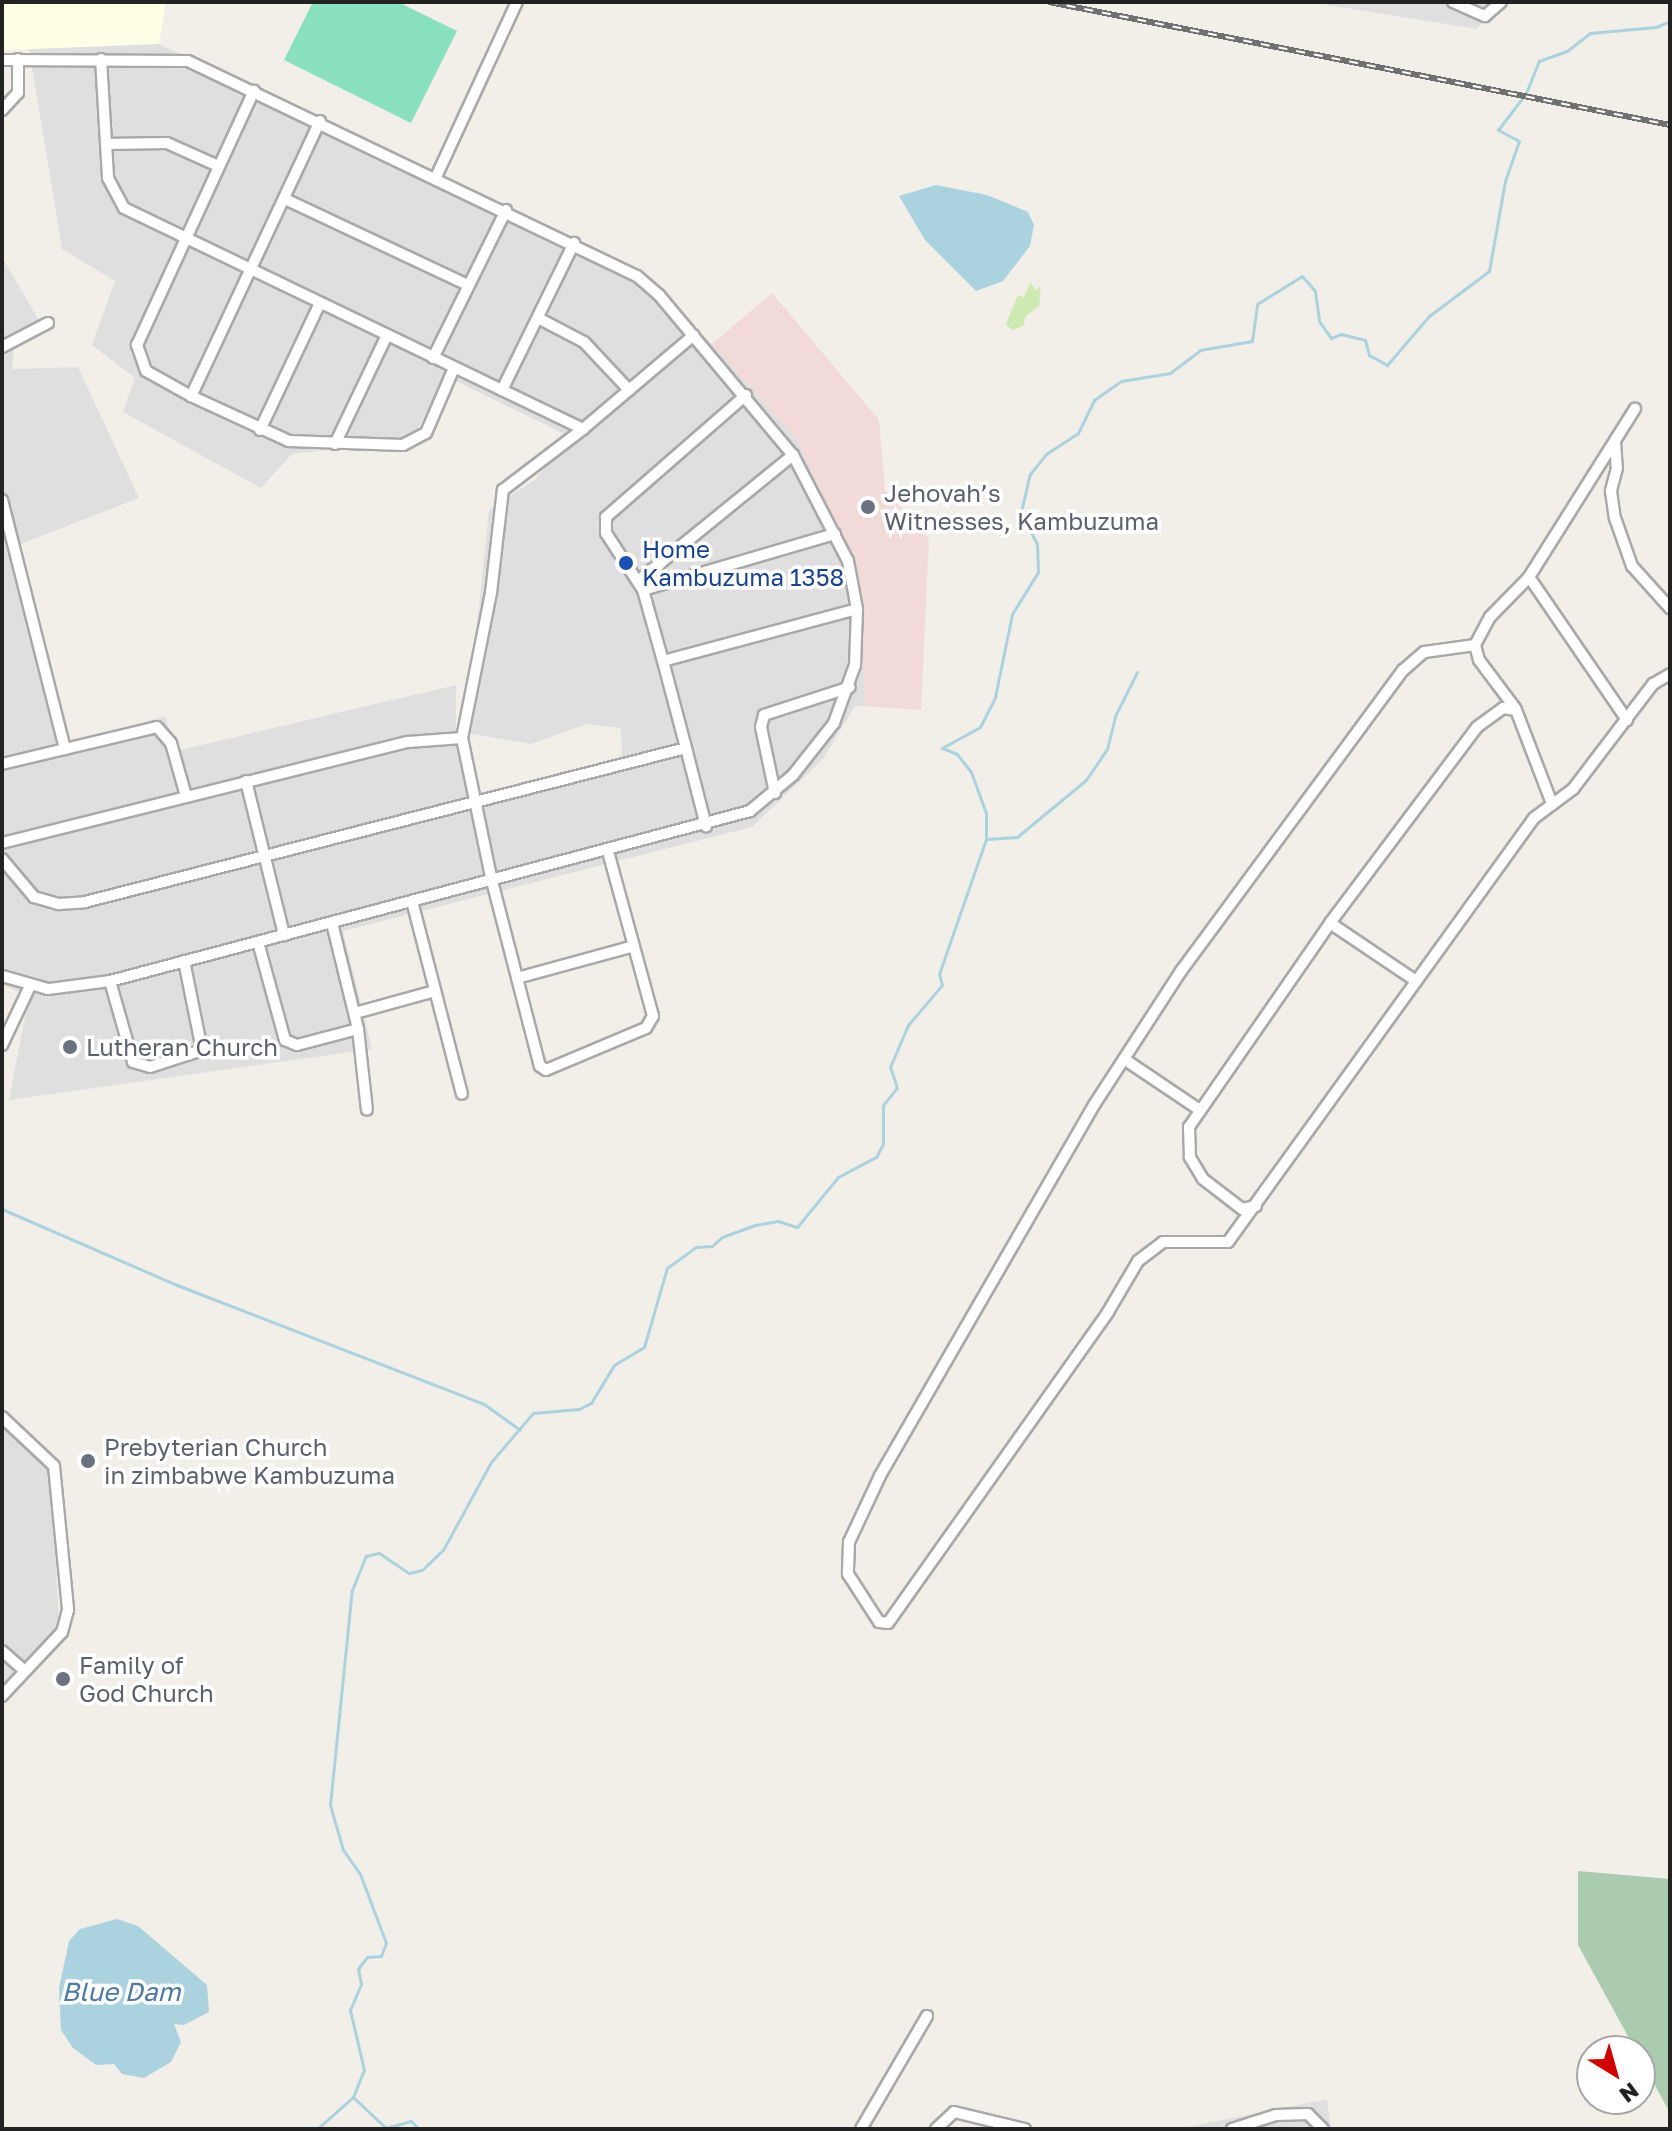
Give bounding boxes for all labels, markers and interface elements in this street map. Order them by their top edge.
place label: Jehovah’s Witnesses, Kambuzuma [884,479,1159,535]
marker: Jehovah’s Witnesses, Kambuzuma [859,498,877,516]
place label: Home Kambuzuma 1358 [642,535,844,591]
marker: Home Kambuzuma 1358 [617,554,635,572]
place label: Lutheran Church [86,1033,278,1061]
marker: Lutheran Church [61,1038,79,1056]
place label: Prebyterian Church in zimbabwe Kambuzuma [104,1433,395,1489]
marker: Prebyterian Church in zimbabwe Kambuzuma [79,1452,97,1470]
place label: Family of God Church [79,1651,214,1707]
marker: Family of God Church [54,1670,72,1688]
water label: Blue Dam [62,1976,180,2008]
north arrow [1576,2035,1656,2115]
text: N [1615,2077,1644,2109]

